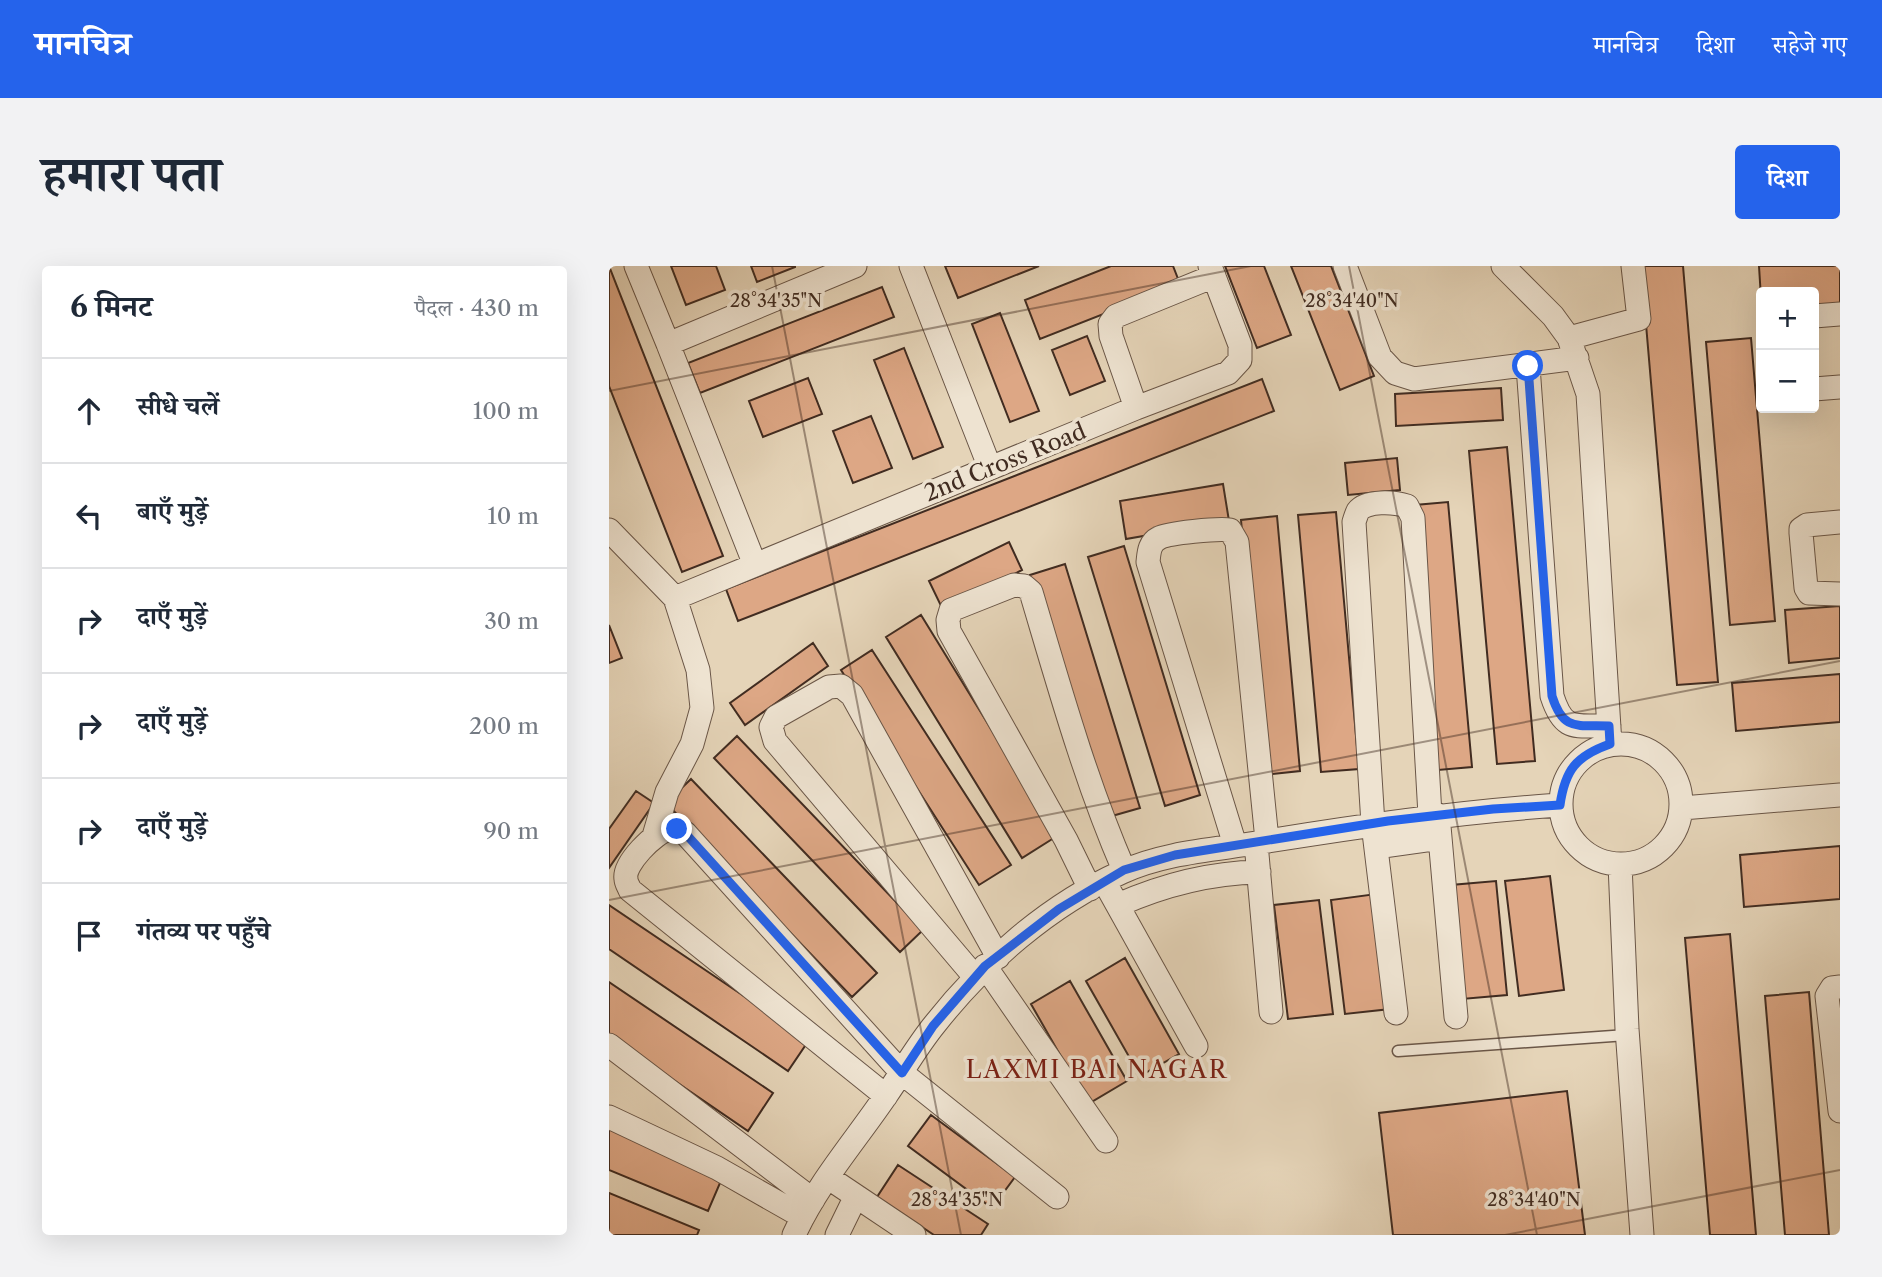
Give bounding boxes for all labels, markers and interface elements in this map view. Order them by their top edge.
text: मानचित्र [35,23,131,64]
text: मानचित्र [1593,30,1658,59]
text: दिशा [1696,30,1734,59]
text: सहेजे गए [1772,30,1847,59]
text: हमारा पता [42,143,221,204]
button: दिशा [1735,145,1840,219]
map controls [1756,287,1819,413]
button: + [1756,287,1819,350]
text: 6 मिनट [70,288,152,325]
text: 28°34'35"N [730,290,822,312]
text: 28°34'40"N [1305,290,1399,312]
text: पैदल · 430 m [415,294,539,322]
route start [1512,350,1543,381]
button: − [1756,350,1819,413]
text: सीधे चलें [137,390,219,422]
icon: ahead [70,392,108,430]
text: 100 m [473,397,539,425]
street label: 2nd Cross Road [920,417,1090,507]
text: बाएँ मुड़ें [137,495,208,527]
icon: left [70,497,108,535]
text: 10 m [487,502,539,530]
text: दाएँ मुड़ें [137,600,207,632]
icon: right [70,602,108,640]
text: 30 m [484,607,539,635]
text: दाएँ मुड़ें [137,705,207,737]
icon: right [70,707,108,745]
text: 200 m [469,712,539,740]
text: दाएँ मुड़ें [137,810,207,842]
icon: right [70,812,108,850]
route end [661,813,692,844]
text: 90 m [483,817,539,845]
text: गंतव्य पर पहुँचे [137,915,270,947]
icon: arrive [70,917,108,955]
district label: LAXMI BAI NAGAR [966,1055,1228,1084]
text: 28°34'35"N [911,1189,1003,1211]
text: 28°34'40"N [1487,1189,1581,1211]

